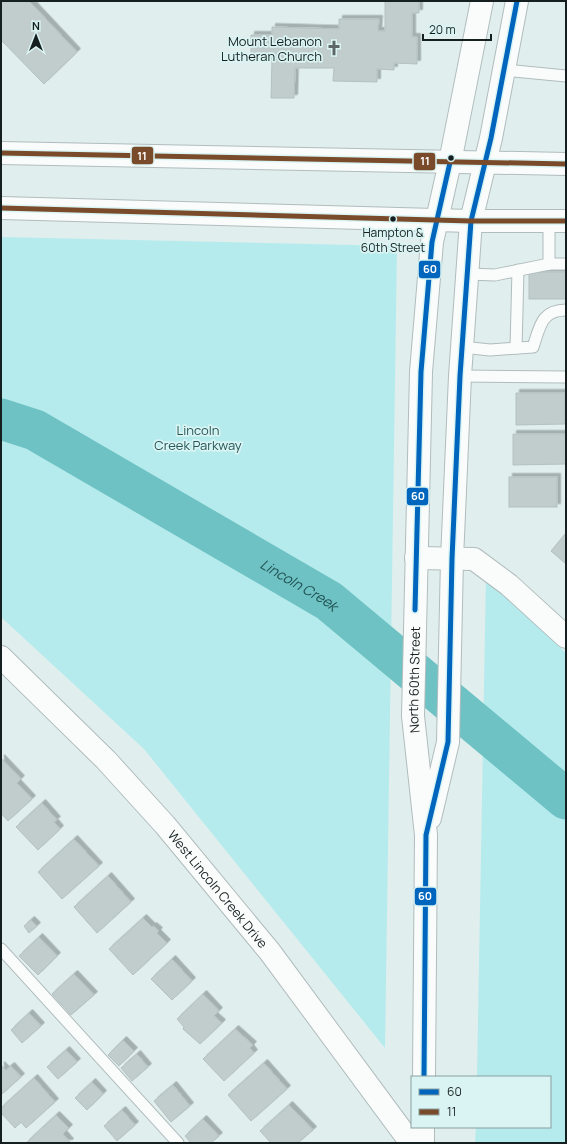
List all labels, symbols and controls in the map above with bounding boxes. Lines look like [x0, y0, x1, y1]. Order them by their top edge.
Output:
north arrow [16, 16, 56, 56]
scale bar [423, 16, 491, 42]
text: N [32, 18, 40, 33]
text: 20 m [429, 21, 456, 38]
place label: Mount Lebanon Lutheran Church [221, 32, 322, 65]
church icon: Mount Lebanon Lutheran Church [325, 39, 343, 57]
line badge: 11 [131, 146, 154, 165]
text: 11 [137, 148, 147, 163]
line badge: 11 [413, 152, 436, 171]
text: 11 [420, 153, 430, 168]
unlabelled marker [446, 153, 456, 163]
marker: Hampton & 60th Street [388, 214, 398, 224]
place label: Hampton & 60th Street [361, 224, 425, 256]
line badge: 60 [418, 260, 441, 279]
text: 60 [423, 261, 437, 276]
park label: Lincoln Creek Parkway [154, 421, 242, 454]
line badge: 60 [406, 487, 429, 506]
text: 60 [411, 488, 425, 503]
water label: Lincoln Creek [257, 554, 344, 616]
street label: North 60th Street [404, 626, 424, 734]
street label: West Lincoln Creek Drive [164, 826, 272, 952]
line badge: 60 [414, 887, 437, 906]
text: 60 [418, 888, 432, 903]
legend [411, 1076, 551, 1128]
text: 60 [447, 1083, 462, 1100]
text: 11 [447, 1103, 456, 1120]

